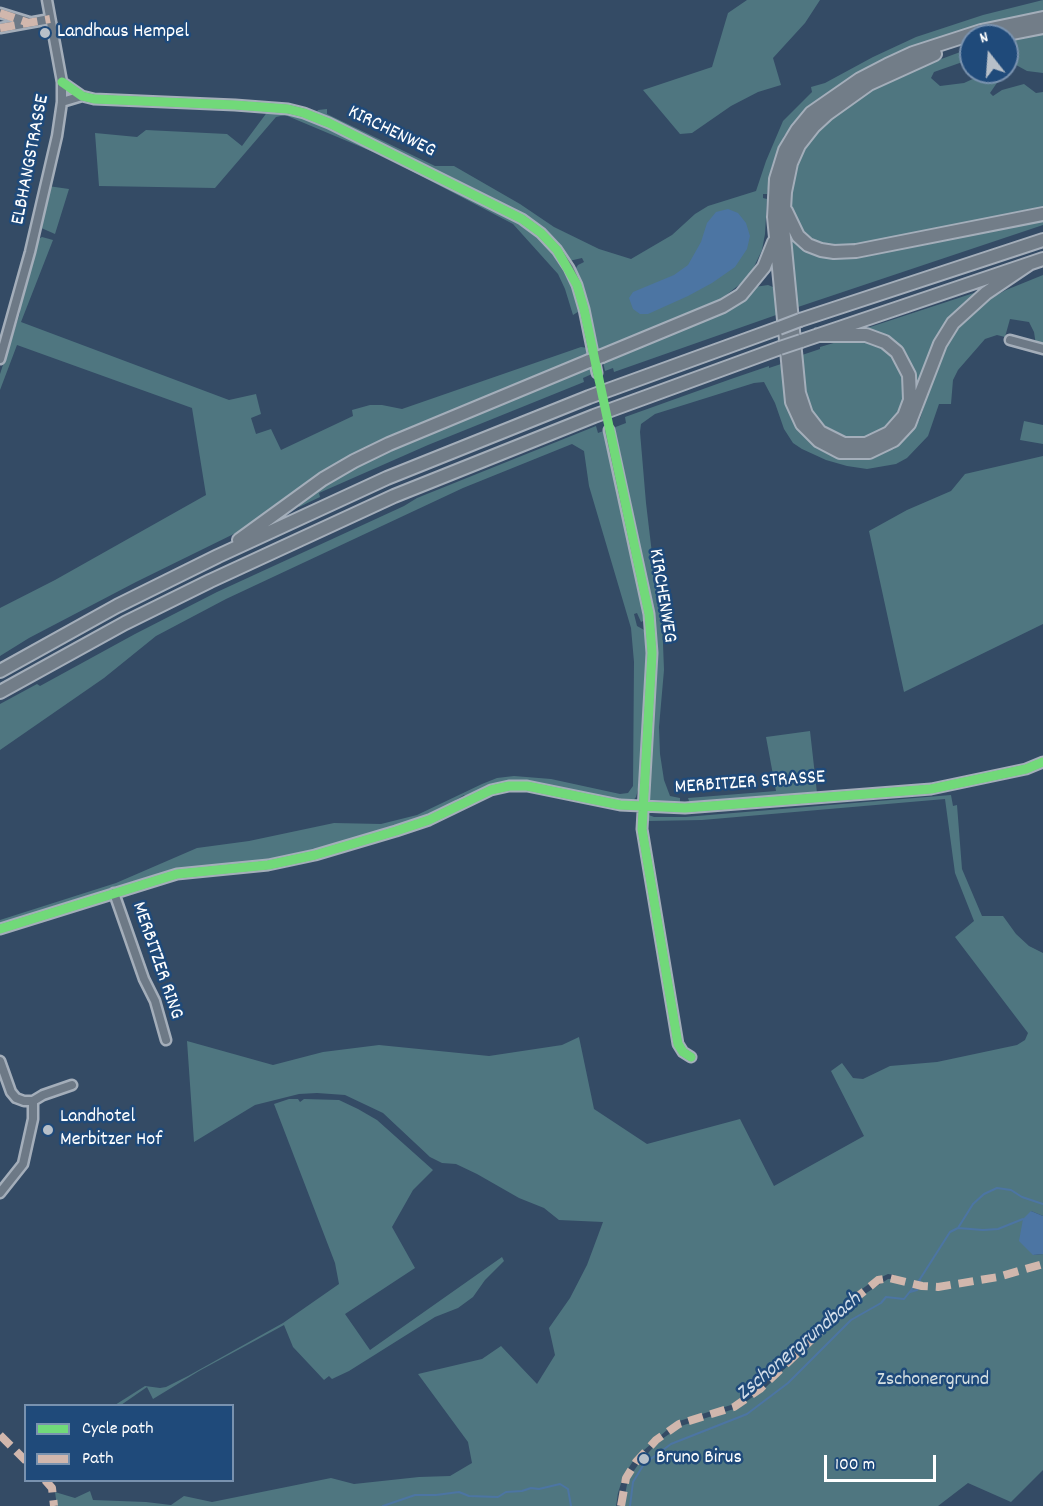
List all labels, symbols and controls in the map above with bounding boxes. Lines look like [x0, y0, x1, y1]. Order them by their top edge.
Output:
place label: Landhaus Hempel [57, 21, 189, 45]
north arrow [959, 24, 1019, 84]
marker: Landhaus Hempel [38, 26, 52, 40]
text: N [977, 26, 991, 50]
street label: ELBHANGSTRASSE [8, 93, 56, 227]
street label: KIRCHENWEG [343, 101, 439, 165]
street label: KIRCHENWEG [642, 547, 680, 645]
street label: MERBITZER STRASSE [674, 767, 826, 801]
street label: MERBITZER RING [125, 899, 187, 1023]
place label: Landhotel Merbitzer Hof [60, 1106, 162, 1153]
marker: Landhotel Merbitzer Hof [41, 1123, 55, 1137]
water label: Zschonergrundbach [733, 1289, 867, 1407]
park label: Zschonergrund [877, 1369, 989, 1393]
legend [24, 1404, 234, 1482]
text: Cycle path [82, 1417, 153, 1442]
scale bar [827, 1443, 940, 1481]
text: Path [82, 1447, 114, 1472]
place label: Bruno Birus [656, 1447, 742, 1471]
marker: Bruno Birus [637, 1452, 651, 1466]
text: 100 m [835, 1453, 875, 1478]

